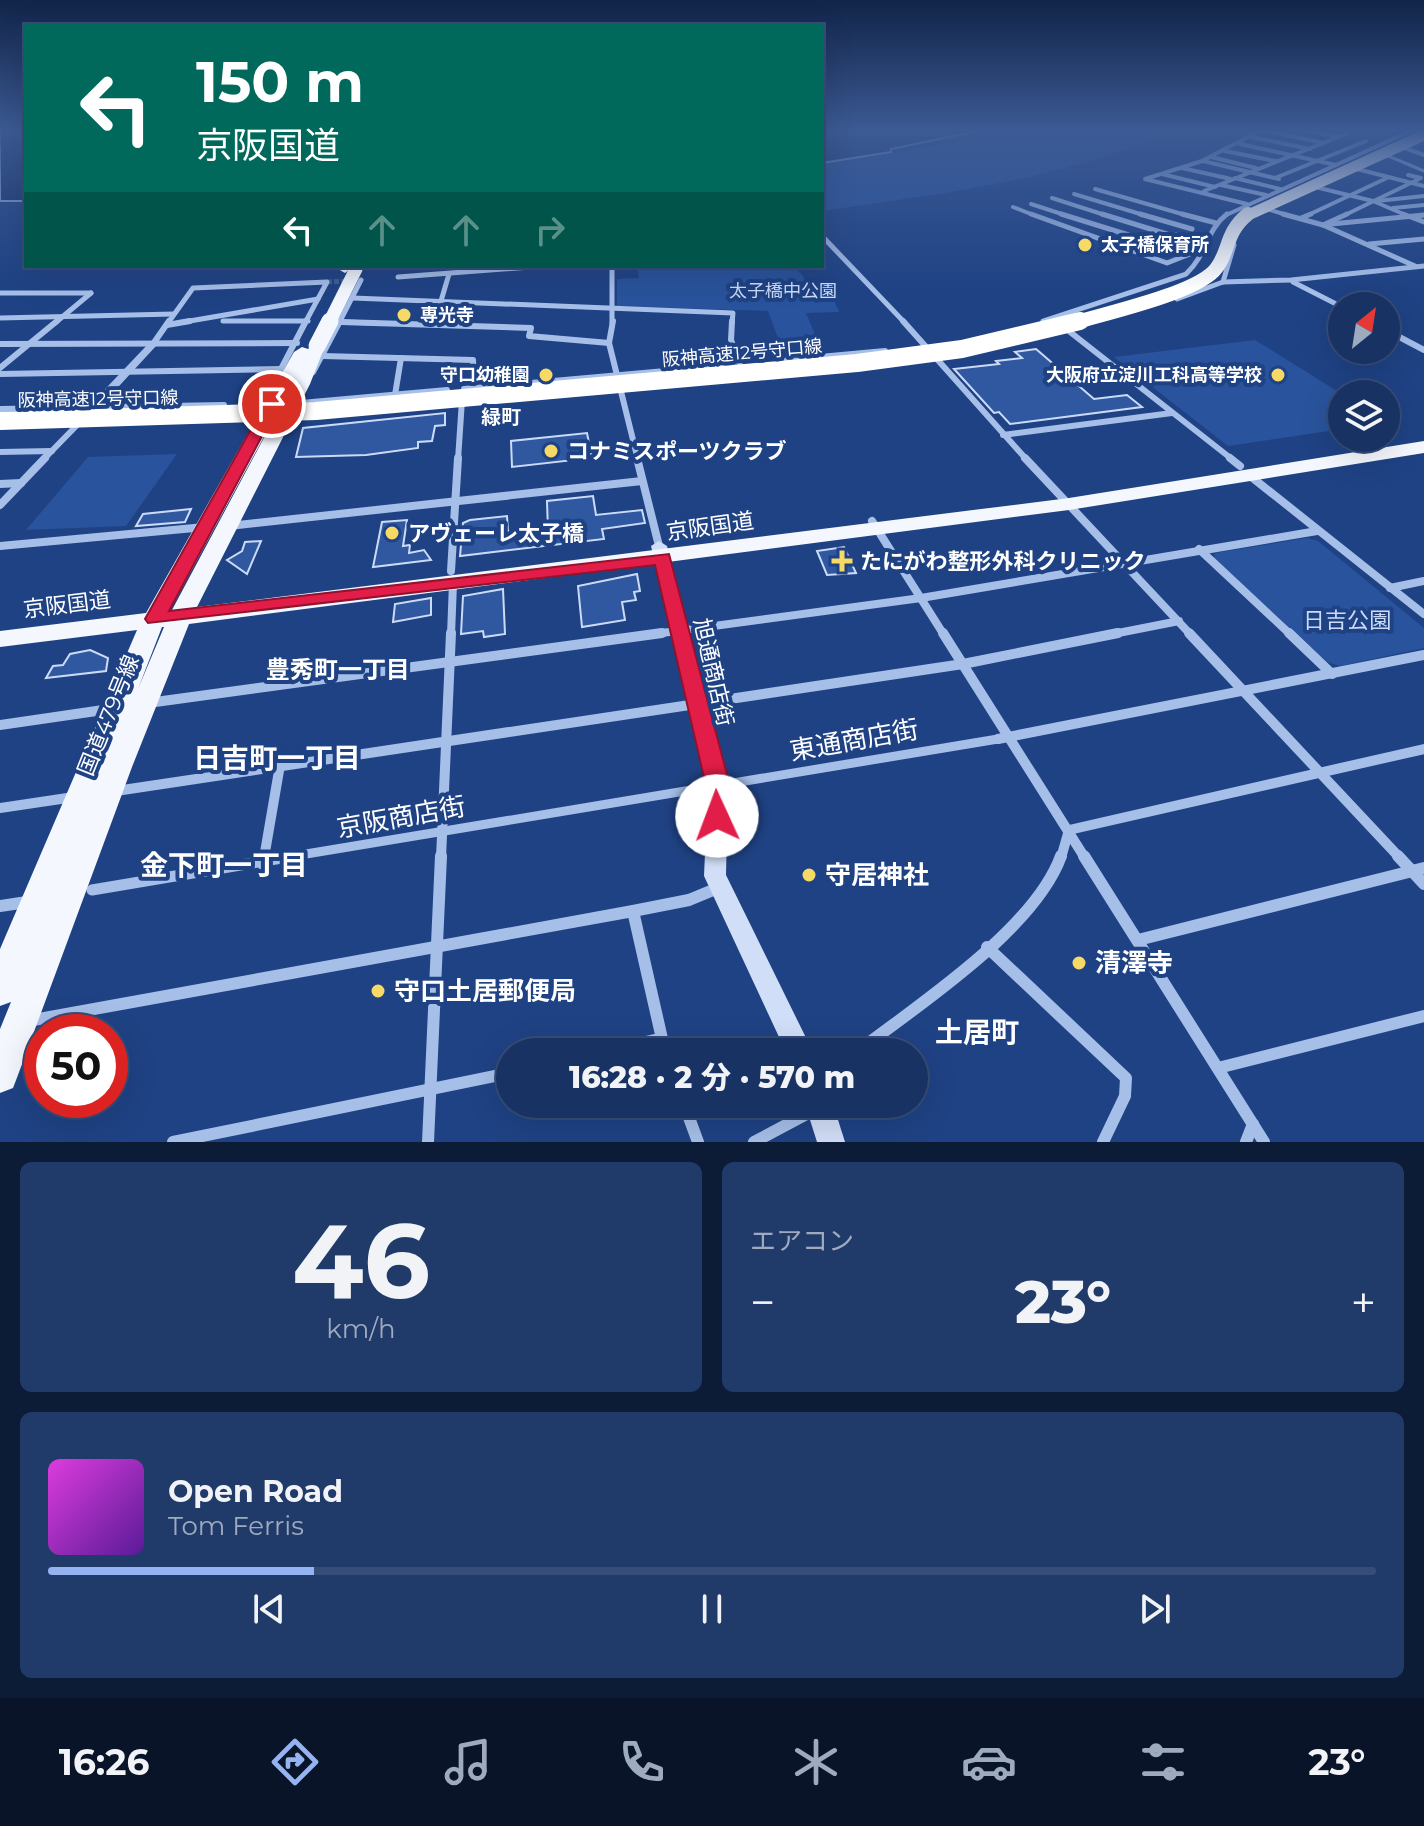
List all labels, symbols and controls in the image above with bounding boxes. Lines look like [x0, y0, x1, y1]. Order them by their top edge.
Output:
text: 150 m [196, 48, 364, 116]
icon: left [64, 56, 168, 160]
text: 京阪国道 [196, 123, 340, 167]
icon: left [276, 208, 320, 252]
icon: ahead [360, 208, 404, 252]
icon: ahead [444, 208, 488, 252]
icon: right [528, 208, 572, 252]
place label: 太子橋保育所 [1101, 234, 1209, 256]
marker: 太子橋保育所 [1076, 236, 1094, 254]
park label: 太子橋中公園 [729, 280, 837, 302]
north arrow [1328, 292, 1400, 364]
map controls [1328, 292, 1400, 452]
place label: 専光寺 [420, 304, 474, 326]
marker: 専光寺 [395, 306, 413, 324]
street label: 阪神高速12号守口線 [661, 335, 823, 371]
place label: 守口幼稚園 [440, 364, 530, 386]
place label: 大阪府立淀川工科高等学校 [1046, 364, 1262, 386]
marker: 守口幼稚園 [537, 366, 555, 384]
marker: 大阪府立淀川工科高等学校 [1269, 366, 1287, 384]
pin [238, 370, 306, 438]
button: layers [1328, 380, 1400, 452]
icon: arrive [250, 382, 294, 426]
street label: 阪神高速12号守口線 [17, 387, 179, 411]
district label: 緑町 [481, 405, 521, 429]
place label: コナミスポーツクラブ [567, 438, 787, 465]
marker: コナミスポーツクラブ [542, 442, 560, 460]
street label: 京阪国道 [665, 507, 756, 546]
place label: アヴェーレ太子橋 [408, 520, 584, 547]
marker: アヴェーレ太子橋 [383, 524, 401, 542]
place label: たにがわ整形外科クリニック [860, 548, 1146, 575]
marker: たにがわ整形外科クリニック [831, 550, 853, 572]
street label: 京阪国道 [22, 586, 112, 623]
park label: 日吉公園 [1303, 607, 1391, 634]
street label: 旭通商店街 [688, 615, 739, 729]
street label: 国道479号線 [72, 651, 145, 779]
district label: 豊秀町一丁目 [266, 655, 410, 684]
street label: 東通商店街 [787, 713, 921, 767]
district label: 日吉町一丁目 [193, 741, 361, 775]
position arrow [675, 774, 759, 858]
street label: 京阪商店街 [334, 790, 468, 844]
district label: 金下町一丁目 [140, 848, 308, 882]
place label: 守居神社 [825, 859, 929, 891]
marker: 守居神社 [800, 866, 818, 884]
place label: 清澤寺 [1095, 947, 1173, 979]
marker: 清澤寺 [1070, 954, 1088, 972]
place label: 守口土居郵便局 [394, 975, 576, 1007]
marker: 守口土居郵便局 [369, 982, 387, 1000]
speed limit sign: 50 [24, 1014, 128, 1118]
district label: 土居町 [935, 1015, 1019, 1049]
text: 16:28 · 2 分 · 570 m [569, 1059, 855, 1096]
text: 46 [292, 1197, 430, 1324]
text: エアコン [750, 1225, 854, 1257]
text: 23° [1015, 1265, 1111, 1338]
text: − [750, 1275, 775, 1329]
text: + [1351, 1275, 1376, 1329]
text: km/h [326, 1313, 396, 1345]
text: Open Road [168, 1473, 343, 1510]
text: Tom Ferris [168, 1510, 304, 1542]
icon: previous [247, 1587, 291, 1631]
icon: pause [690, 1587, 734, 1631]
icon: next [1133, 1587, 1177, 1631]
icon: directions [267, 1734, 323, 1790]
icon: music [440, 1734, 496, 1790]
icon: phone [614, 1734, 670, 1790]
icon: climate [788, 1734, 844, 1790]
icon: car [961, 1734, 1017, 1790]
icon: filters [1135, 1734, 1191, 1790]
text: 16:26 [59, 1740, 149, 1784]
text: 23° [1308, 1740, 1365, 1784]

